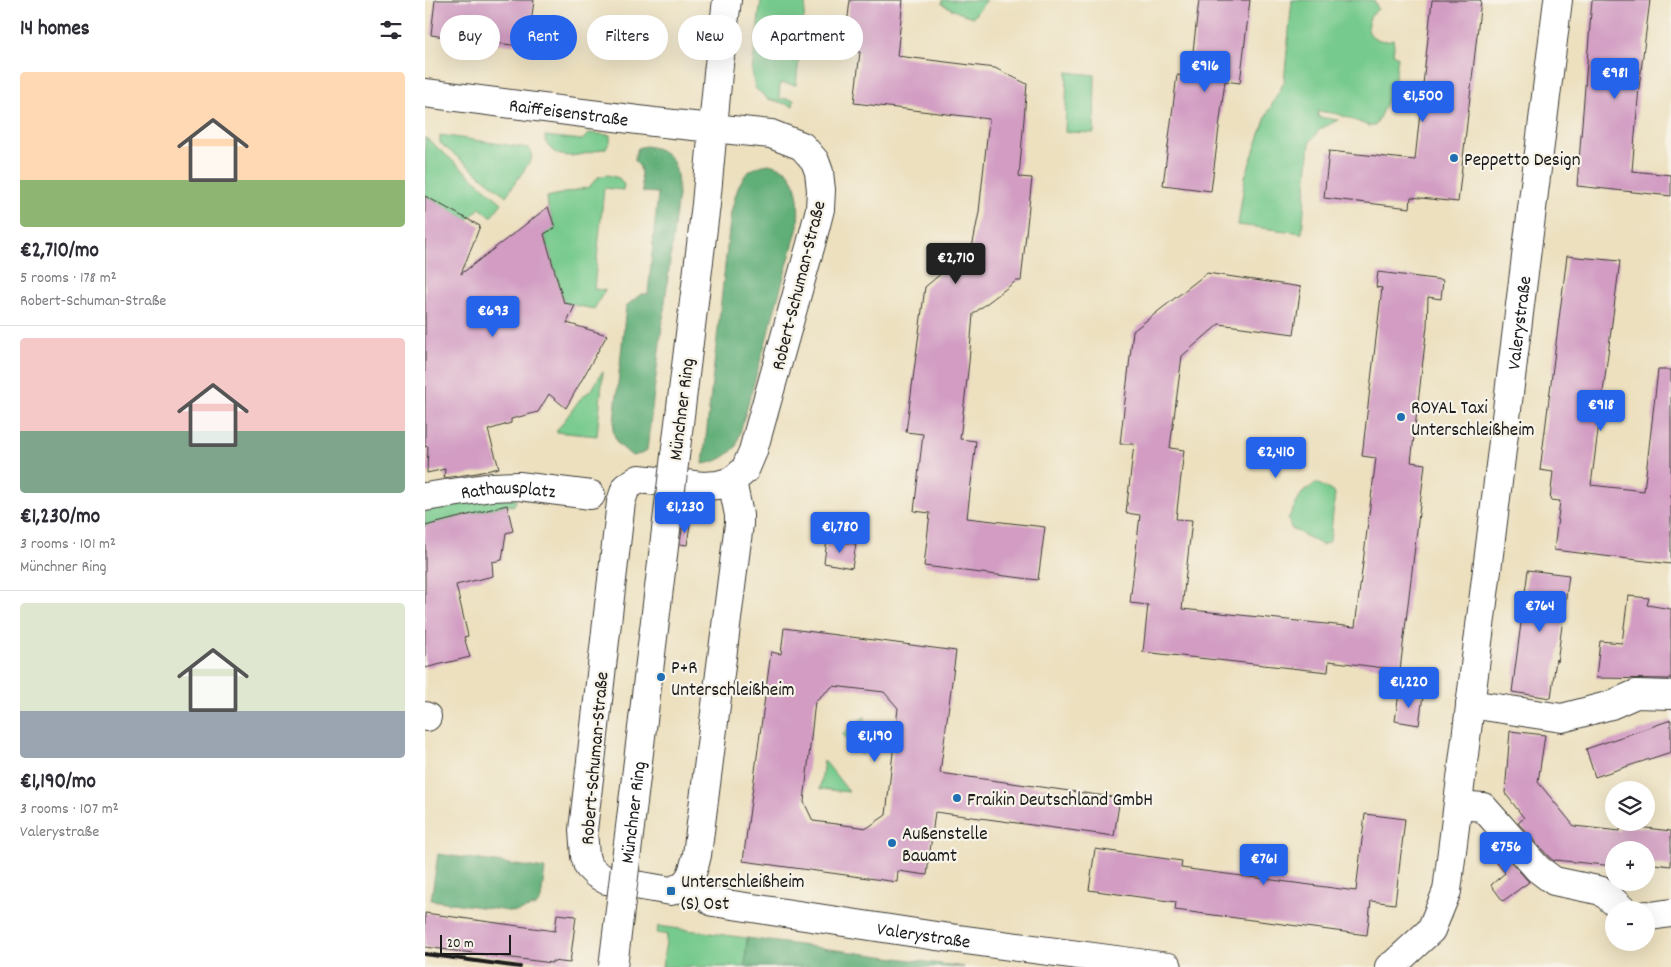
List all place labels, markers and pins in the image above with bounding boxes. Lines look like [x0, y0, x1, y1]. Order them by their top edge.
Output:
pin: €916 [1175, 51, 1235, 93]
pin: €981 [1585, 58, 1645, 100]
pin: €1,500 [1382, 80, 1464, 123]
place label: Peppetto Design [1464, 148, 1580, 175]
marker: Peppetto Design [1448, 152, 1460, 164]
pin: €2,710 [915, 242, 997, 285]
pin: €693 [463, 296, 523, 338]
pin: €918 [1571, 390, 1631, 432]
place label: ROYAL Taxi Unterschleißheim [1411, 396, 1535, 445]
marker: ROYAL Taxi Unterschleißheim [1395, 411, 1407, 423]
pin: €2,410 [1235, 436, 1317, 479]
pin: €1,230 [644, 492, 726, 534]
pin: €1,780 [799, 512, 881, 554]
pin: €764 [1510, 590, 1570, 633]
place label: P+R Unterschleißheim [671, 656, 795, 705]
pin: €1,220 [1368, 666, 1450, 709]
marker: P+R Unterschleißheim [655, 671, 667, 683]
pin: €1,190 [834, 720, 916, 763]
place label: Fraikin Deutschland GmbH [967, 788, 1153, 815]
marker: Fraikin Deutschland GmbH [951, 792, 963, 804]
place label: Außenstelle Bauamt [902, 822, 988, 871]
pin: €756 [1476, 832, 1536, 874]
marker: Außenstelle Bauamt [886, 837, 898, 849]
pin: €761 [1234, 844, 1294, 886]
place label: Unterschleißheim (S) Ost [681, 870, 805, 919]
marker: Unterschleißheim (S) Ost [665, 885, 677, 897]

